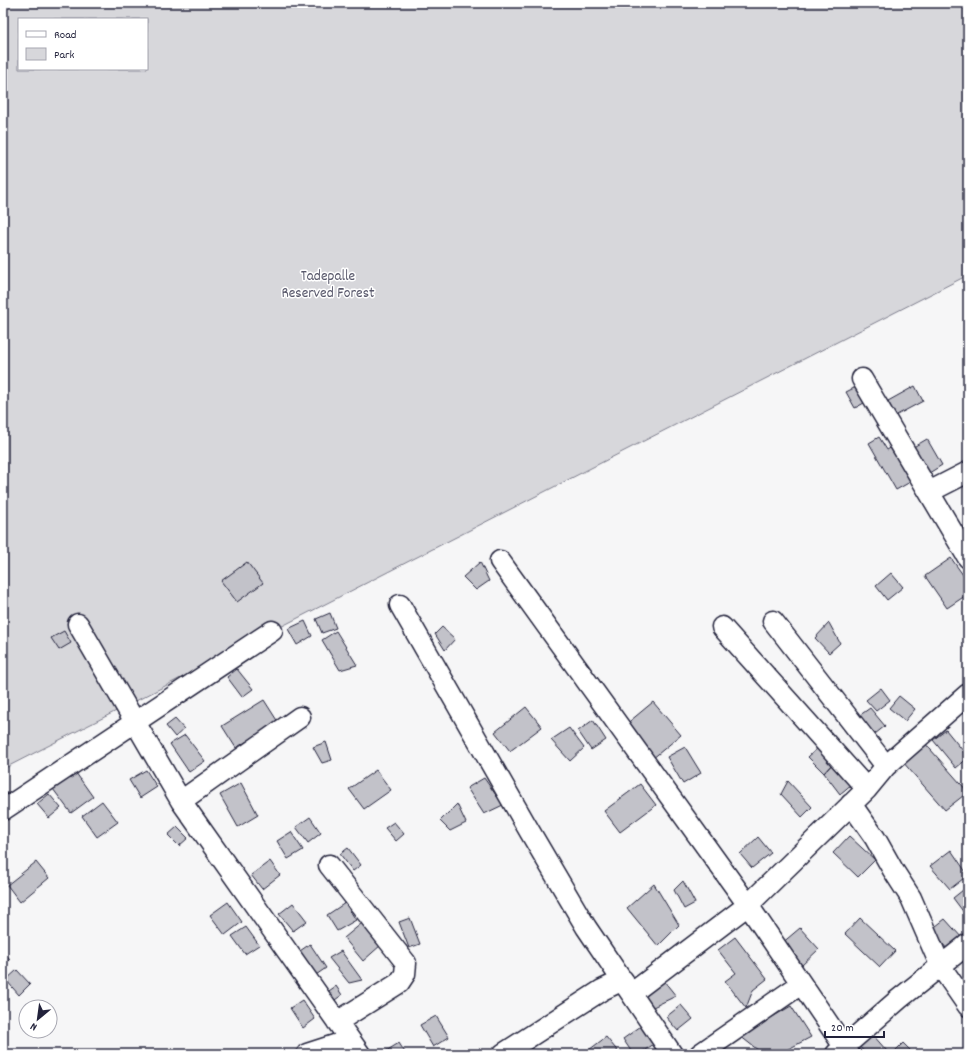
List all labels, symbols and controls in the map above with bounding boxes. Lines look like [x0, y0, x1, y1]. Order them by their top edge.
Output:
legend [18, 18, 148, 70]
text: Road [54, 27, 76, 44]
text: Park [54, 47, 75, 64]
park label: Tadepalle Reserved Forest [281, 266, 375, 305]
north arrow [18, 999, 58, 1039]
scale bar [825, 1013, 884, 1039]
text: N [27, 1017, 40, 1034]
text: 20 m [831, 1020, 854, 1037]

